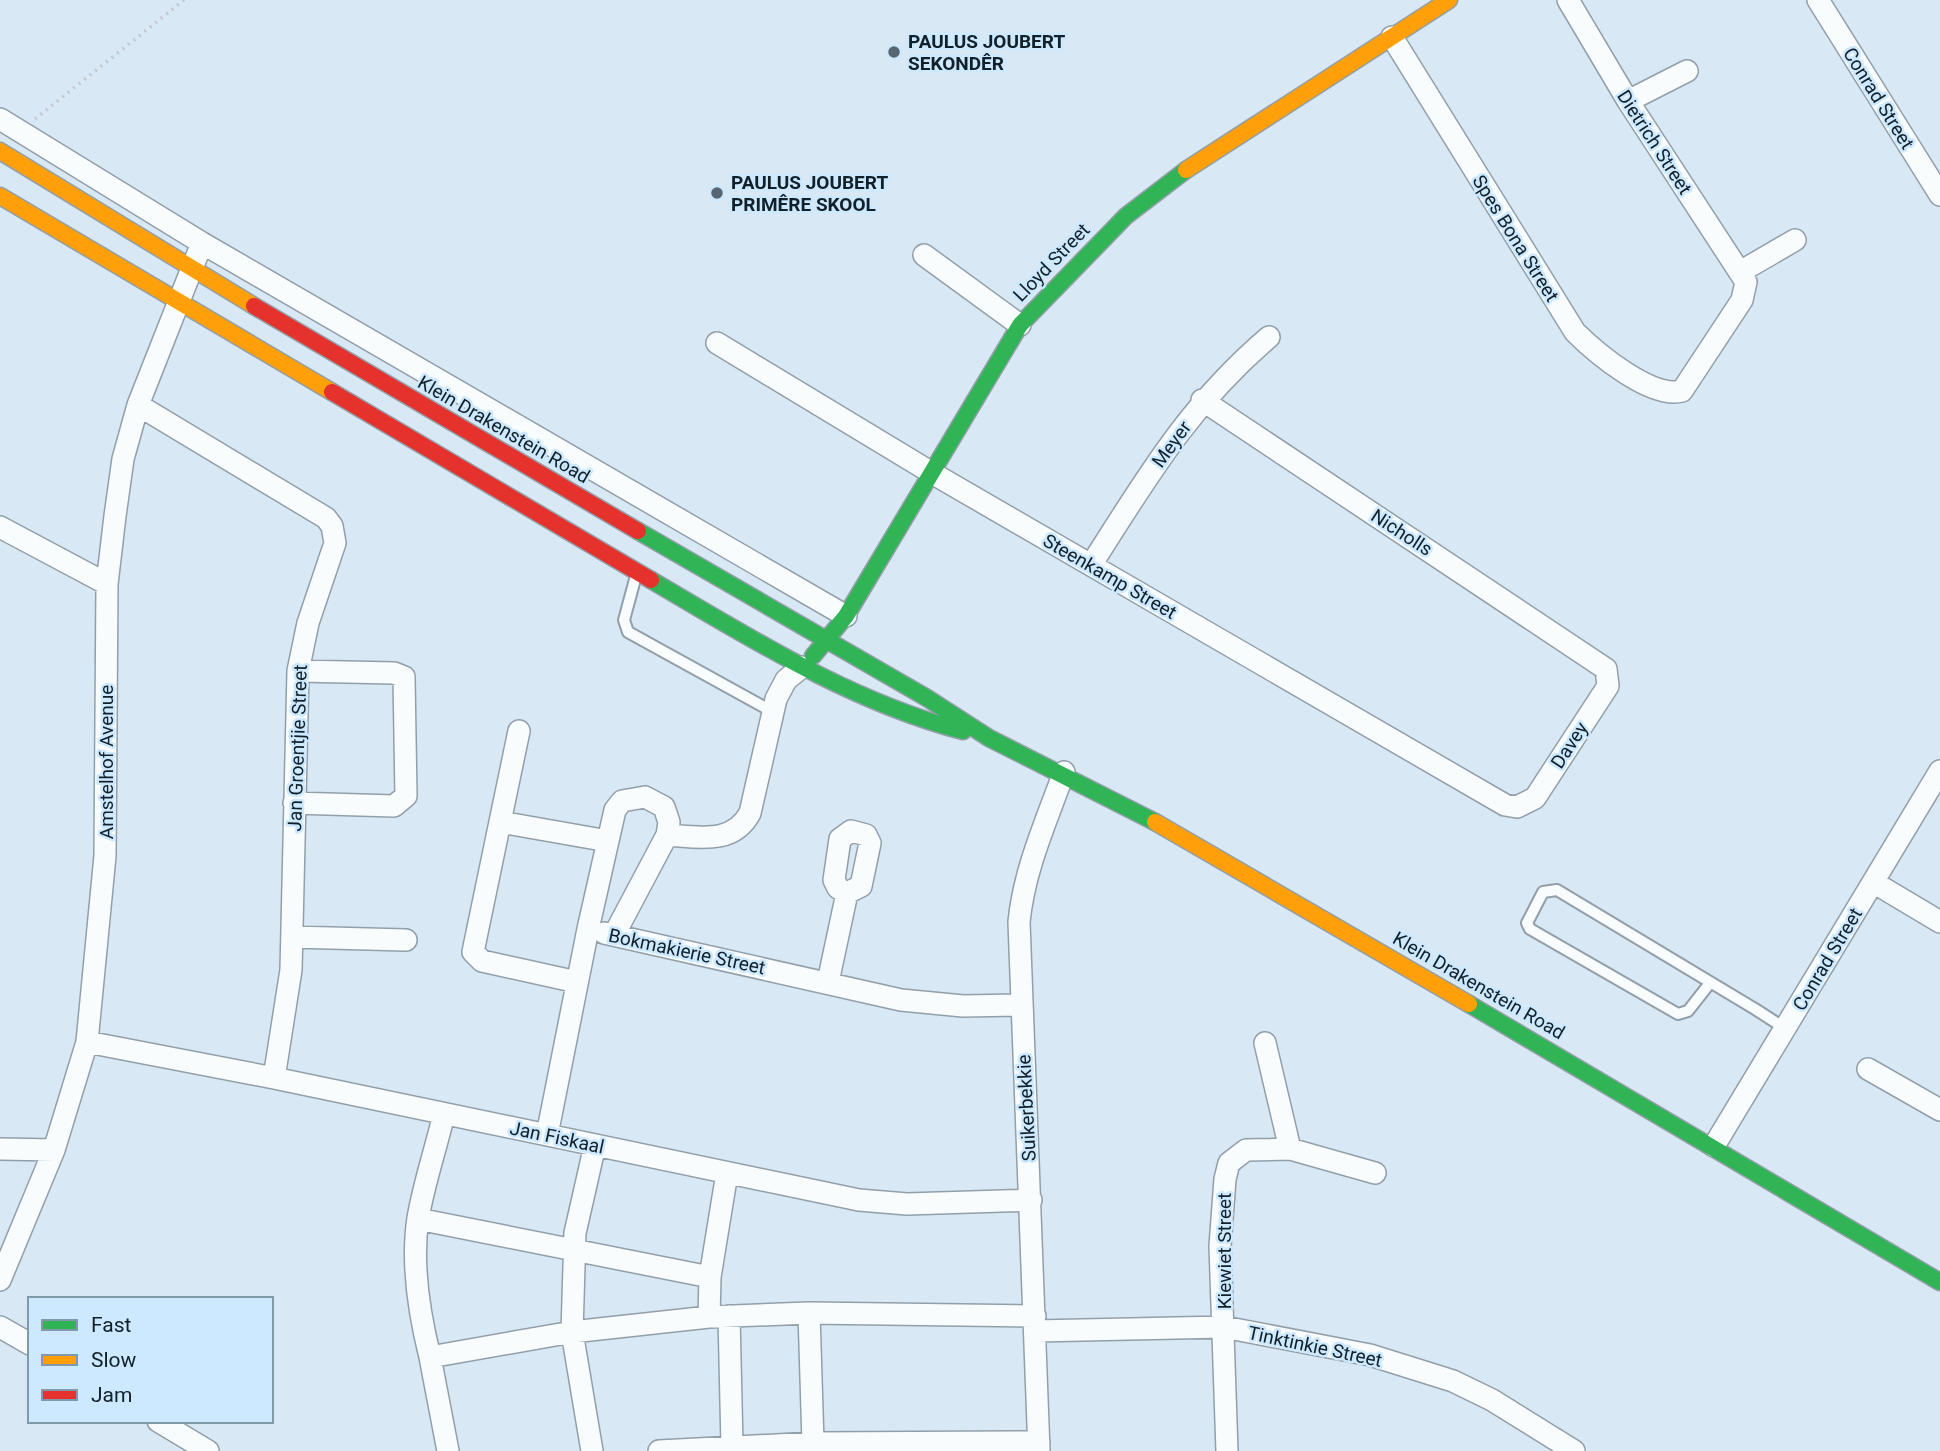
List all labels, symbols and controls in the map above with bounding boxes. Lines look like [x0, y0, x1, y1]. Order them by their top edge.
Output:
place label: PAULUS JOUBERT SEKONDÊR [908, 30, 1065, 75]
street label: Conrad Street [1838, 43, 1919, 153]
marker: PAULUS JOUBERT SEKONDÊR [886, 44, 902, 60]
street label: Dietrich Street [1612, 86, 1697, 199]
place label: PAULUS JOUBERT PRIMÊRE SKOOL [731, 171, 888, 216]
street label: Spes Bona Street [1467, 171, 1564, 306]
marker: PAULUS JOUBERT PRIMÊRE SKOOL [709, 185, 725, 201]
street label: Lloyd Street [1008, 218, 1094, 306]
street label: Klein Drakenstein Road [414, 371, 594, 488]
street label: Meyer [1147, 416, 1196, 472]
street label: Nicholls [1367, 504, 1437, 561]
street label: Steenkamp Street [1039, 529, 1181, 624]
street label: Jan Groentjie Street [283, 664, 312, 832]
street label: Amstelhof Avenue [95, 685, 118, 839]
street label: Davey [1546, 718, 1593, 773]
street label: Conrad Street [1788, 904, 1867, 1015]
street label: Bokmakierie Street [606, 924, 767, 979]
street label: Klein Drakenstein Road [1389, 927, 1569, 1044]
street label: Suikerbekkie [1012, 1054, 1041, 1162]
street label: Jan Fiskaal [508, 1116, 606, 1159]
street label: Kiewiet Street [1213, 1193, 1236, 1309]
legend [28, 1297, 273, 1423]
text: Fast [91, 1313, 132, 1337]
street label: Tinktinkie Street [1246, 1321, 1384, 1372]
text: Slow [91, 1348, 137, 1372]
text: Jam [91, 1383, 132, 1407]

